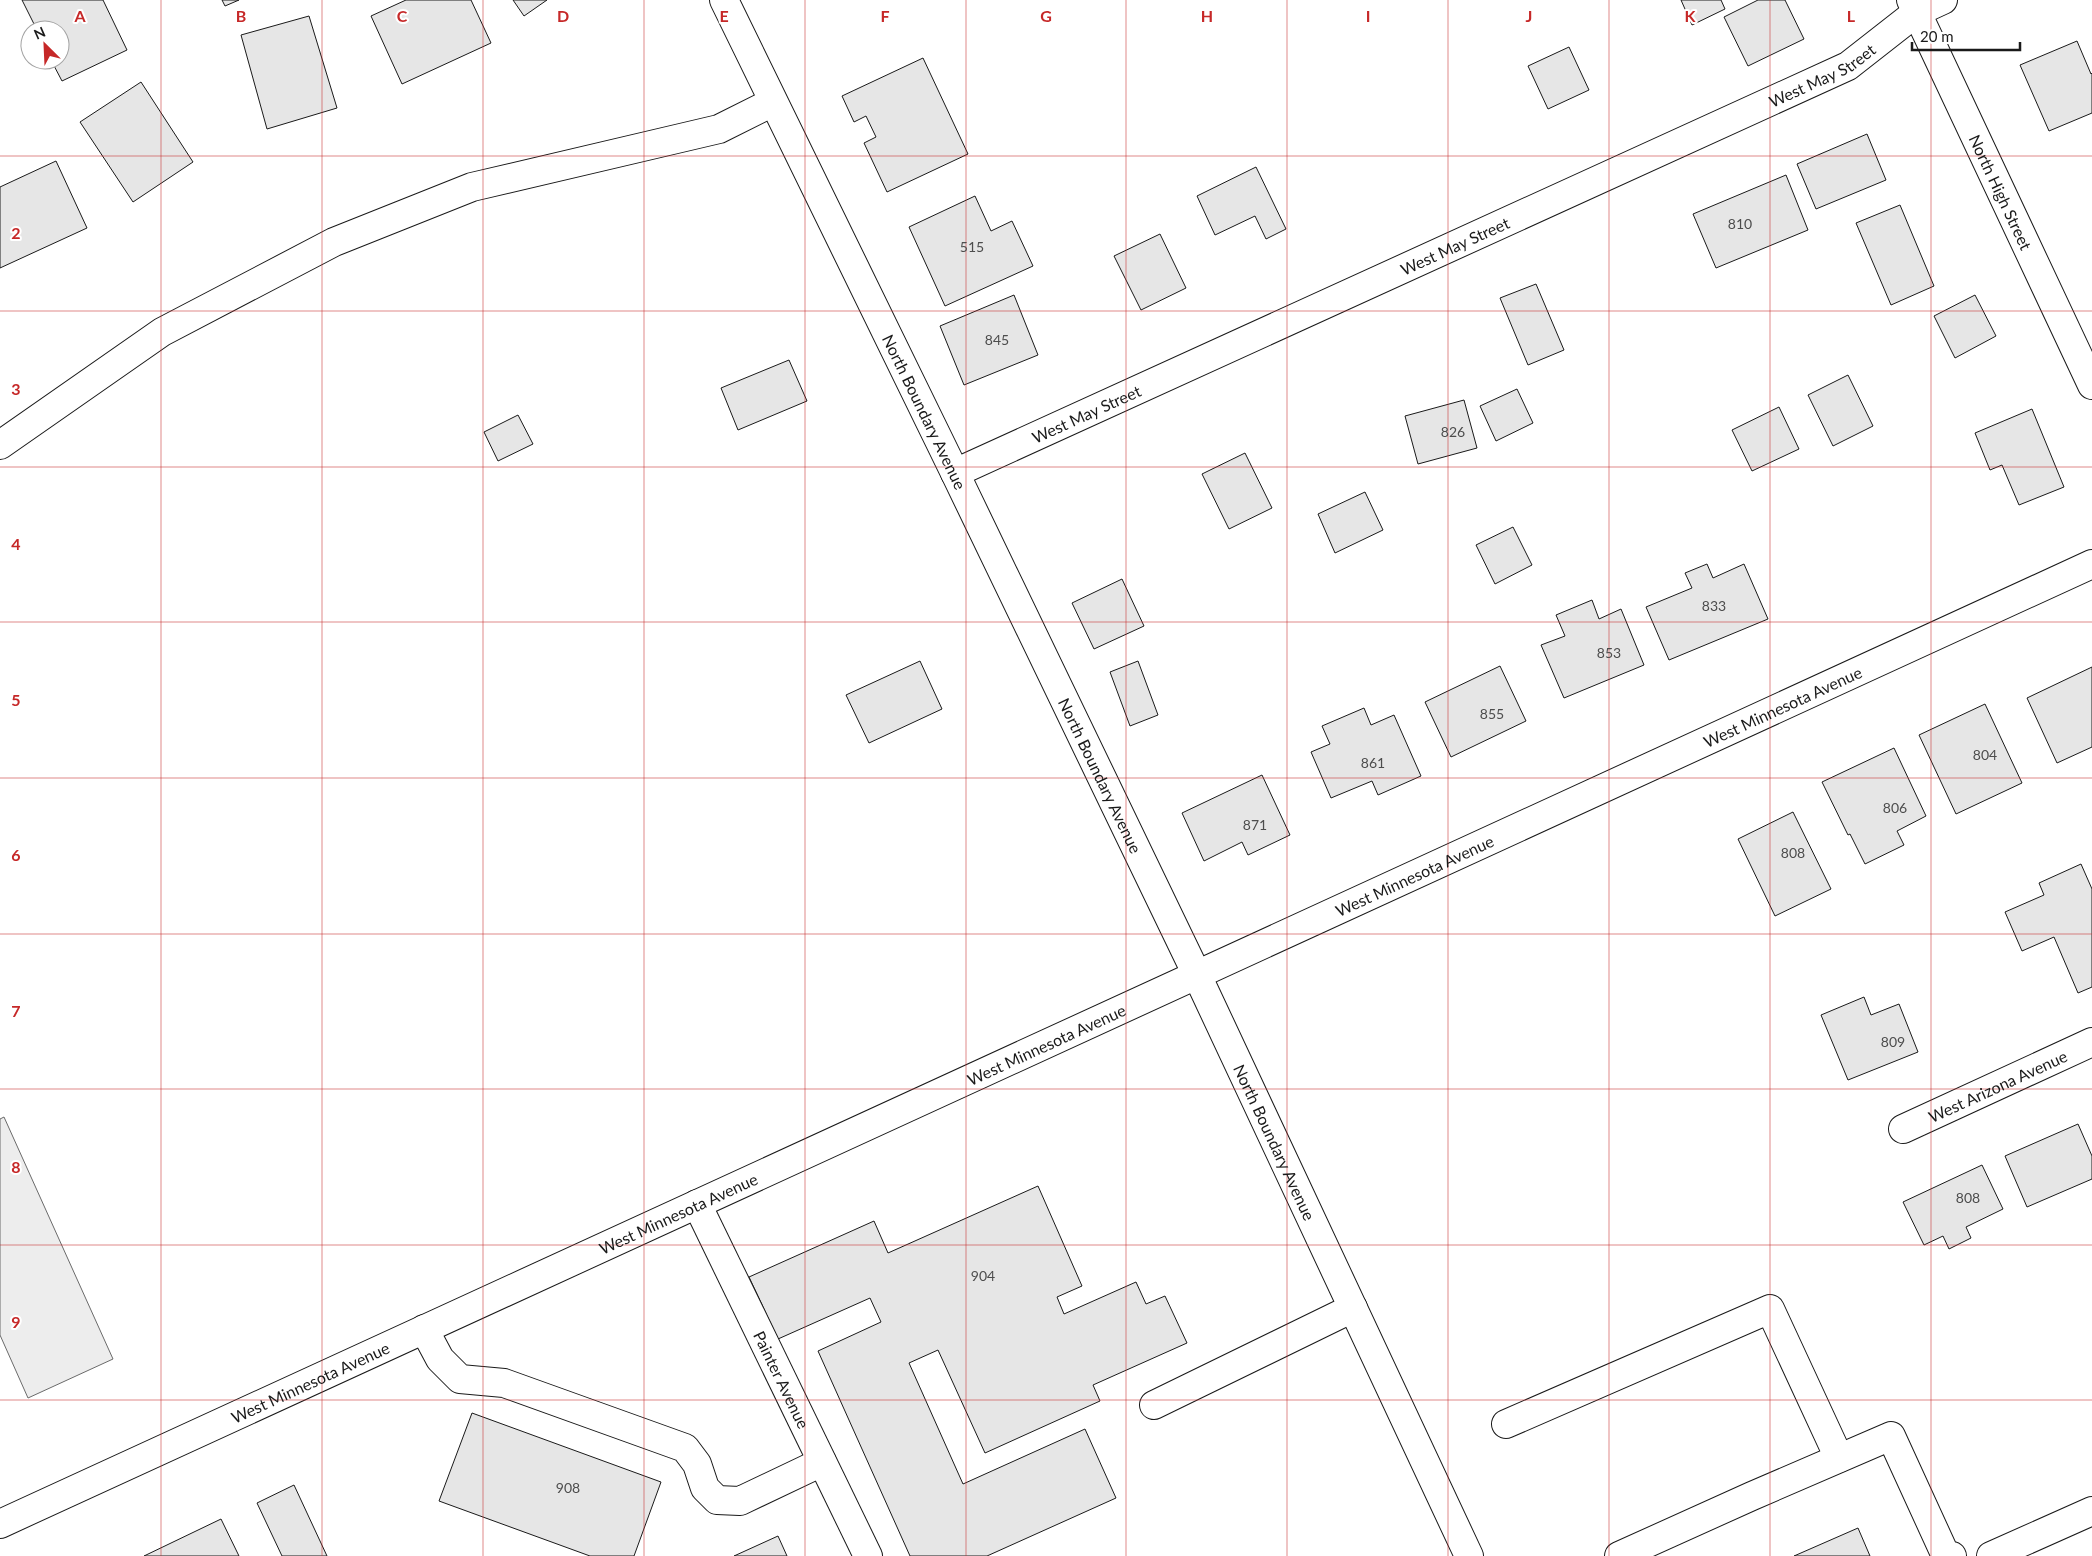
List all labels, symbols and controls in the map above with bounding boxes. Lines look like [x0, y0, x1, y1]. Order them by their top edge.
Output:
text: A [73, 6, 86, 25]
text: B [236, 6, 246, 25]
text: C [397, 6, 408, 25]
text: D [557, 6, 569, 25]
text: E [719, 6, 729, 25]
text: F [880, 6, 890, 25]
text: G [1040, 6, 1052, 25]
text: H [1201, 6, 1213, 25]
text: I [1366, 6, 1370, 25]
text: J [1526, 6, 1532, 25]
text: K [1685, 6, 1697, 25]
text: L [1847, 6, 1856, 25]
north arrow [20, 20, 70, 70]
scale bar [1912, 20, 2020, 52]
text: N [31, 23, 48, 43]
text: 20 m [1920, 27, 1954, 45]
street label: West May Street [1766, 39, 1879, 110]
street label: North High Street [1966, 131, 2037, 253]
street label: West May Street [1397, 212, 1512, 278]
house number: 810 [1728, 215, 1752, 232]
text: 2 [11, 223, 21, 242]
house number: 515 [960, 238, 984, 255]
street label: North Boundary Avenue [879, 331, 971, 492]
house number: 845 [985, 331, 1009, 348]
text: 3 [11, 379, 21, 398]
street label: West May Street [1029, 380, 1144, 446]
house number: 826 [1441, 423, 1465, 440]
text: 4 [11, 534, 21, 553]
house number: 833 [1702, 597, 1726, 614]
house number: 853 [1597, 644, 1621, 661]
street label: West Minnesota Avenue [1700, 662, 1864, 751]
text: 5 [11, 690, 21, 709]
street label: North Boundary Avenue [1055, 695, 1146, 856]
house number: 855 [1480, 705, 1504, 722]
house number: 804 [1973, 746, 1997, 763]
house number: 861 [1361, 754, 1385, 771]
house number: 806 [1883, 799, 1907, 816]
house number: 871 [1243, 816, 1267, 833]
street label: West Minnesota Avenue [1332, 831, 1496, 920]
house number: 808 [1781, 844, 1805, 861]
text: 6 [11, 845, 21, 864]
street label: West Minnesota Avenue [964, 999, 1128, 1088]
text: 7 [11, 1001, 21, 1020]
house number: 809 [1881, 1033, 1905, 1050]
street label: West Arizona Avenue [1925, 1045, 2070, 1126]
street label: North Boundary Avenue [1231, 1061, 1320, 1223]
text: 8 [11, 1157, 21, 1176]
street label: West Minnesota Avenue [596, 1168, 760, 1257]
house number: 808 [1956, 1189, 1980, 1206]
house number: 904 [971, 1267, 995, 1284]
text: 9 [11, 1312, 21, 1331]
street label: Painter Avenue [750, 1327, 814, 1431]
street label: West Minnesota Avenue [228, 1337, 392, 1426]
house number: 908 [556, 1479, 580, 1496]

